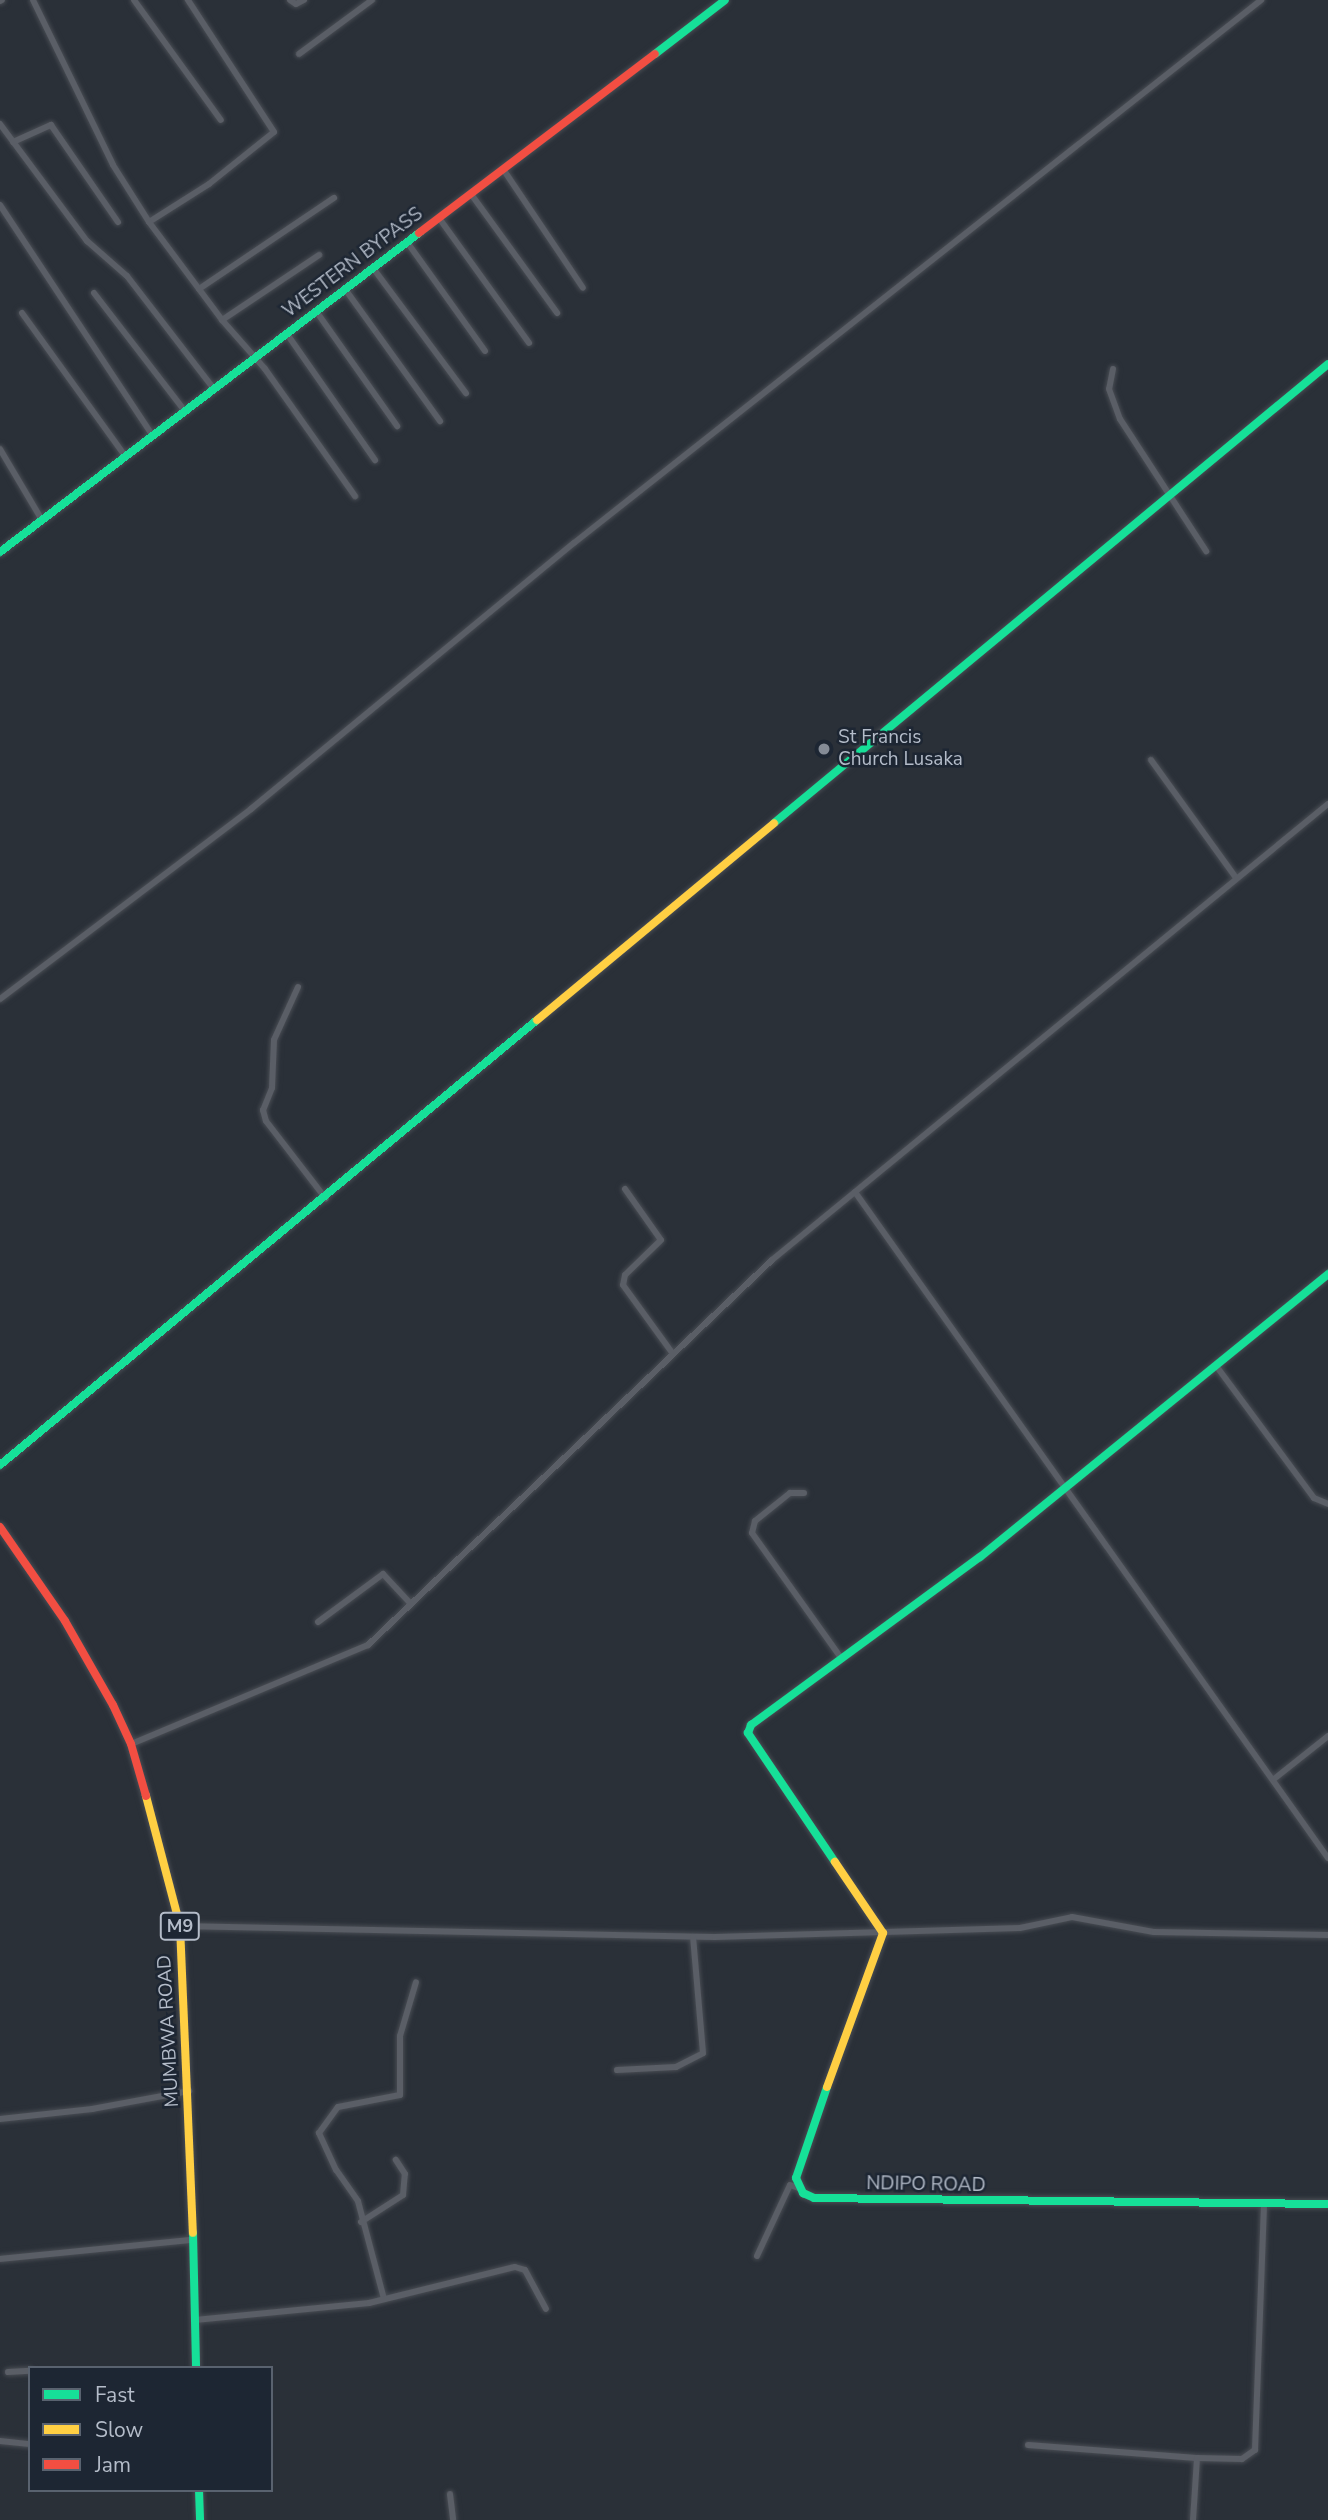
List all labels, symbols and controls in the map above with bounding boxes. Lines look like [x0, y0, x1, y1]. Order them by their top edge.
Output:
street label: WESTERN BYPASS [279, 203, 427, 323]
place label: St Francis Church Lusaka [838, 727, 963, 771]
marker: St Francis Church Lusaka [816, 741, 832, 757]
road number: M9 [159, 1912, 201, 1940]
street label: MUMBWA ROAD [154, 1954, 184, 2108]
street label: NDIPO ROAD [866, 2173, 986, 2197]
legend [28, 2366, 273, 2492]
text: Fast [95, 2381, 135, 2409]
text: Slow [95, 2416, 143, 2444]
text: Jam [95, 2451, 131, 2479]

